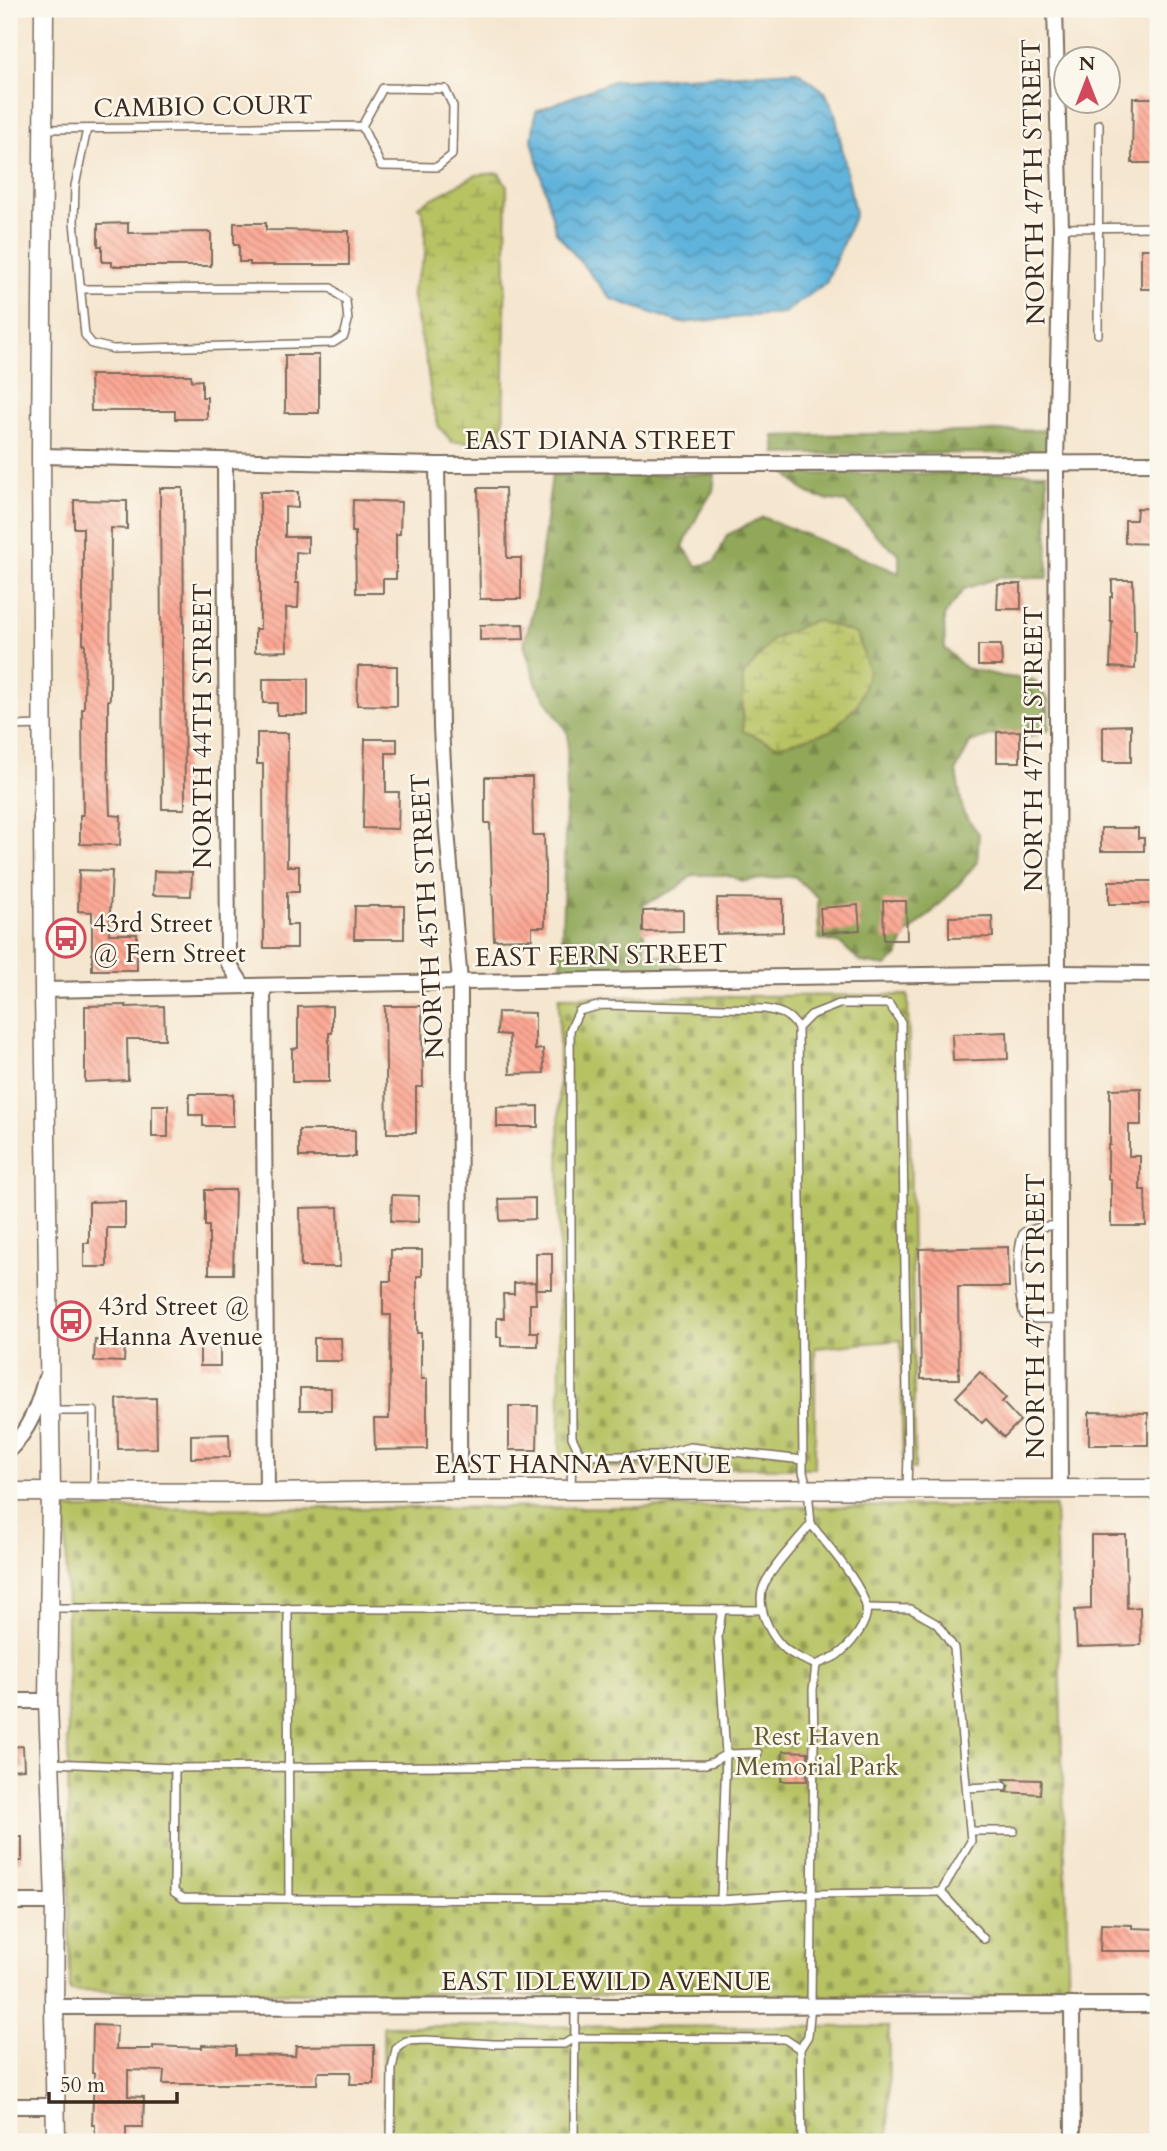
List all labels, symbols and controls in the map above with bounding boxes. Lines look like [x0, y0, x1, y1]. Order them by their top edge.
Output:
street label: NORTH 47TH STREET [1014, 39, 1053, 325]
north arrow [1052, 46, 1122, 116]
text: N [1079, 51, 1096, 77]
street label: CAMBIO COURT [93, 87, 313, 126]
street label: EAST DIANA STREET [464, 423, 736, 458]
street label: NORTH 44TH STREET [185, 583, 220, 869]
street label: NORTH 47TH STREET [1016, 606, 1051, 892]
street label: NORTH 45TH STREET [403, 772, 452, 1060]
place label: 43rd Street @ Fern Street [93, 906, 246, 971]
bus stop icon: 43rd Street @ Fern Street [45, 917, 87, 959]
street label: EAST FERN STREET [474, 936, 728, 975]
street label: NORTH 47TH STREET [1018, 1173, 1053, 1459]
place label: 43rd Street @ Hanna Avenue [98, 1289, 263, 1354]
bus stop icon: 43rd Street @ Hanna Avenue [50, 1300, 92, 1342]
street label: EAST HANNA AVENUE [435, 1447, 731, 1482]
park label: Rest Haven Memorial Park [735, 1719, 899, 1784]
street label: EAST IDLEWILD AVENUE [441, 1964, 771, 1999]
scale bar [49, 2060, 177, 2104]
text: 50 m [60, 2071, 105, 2100]

